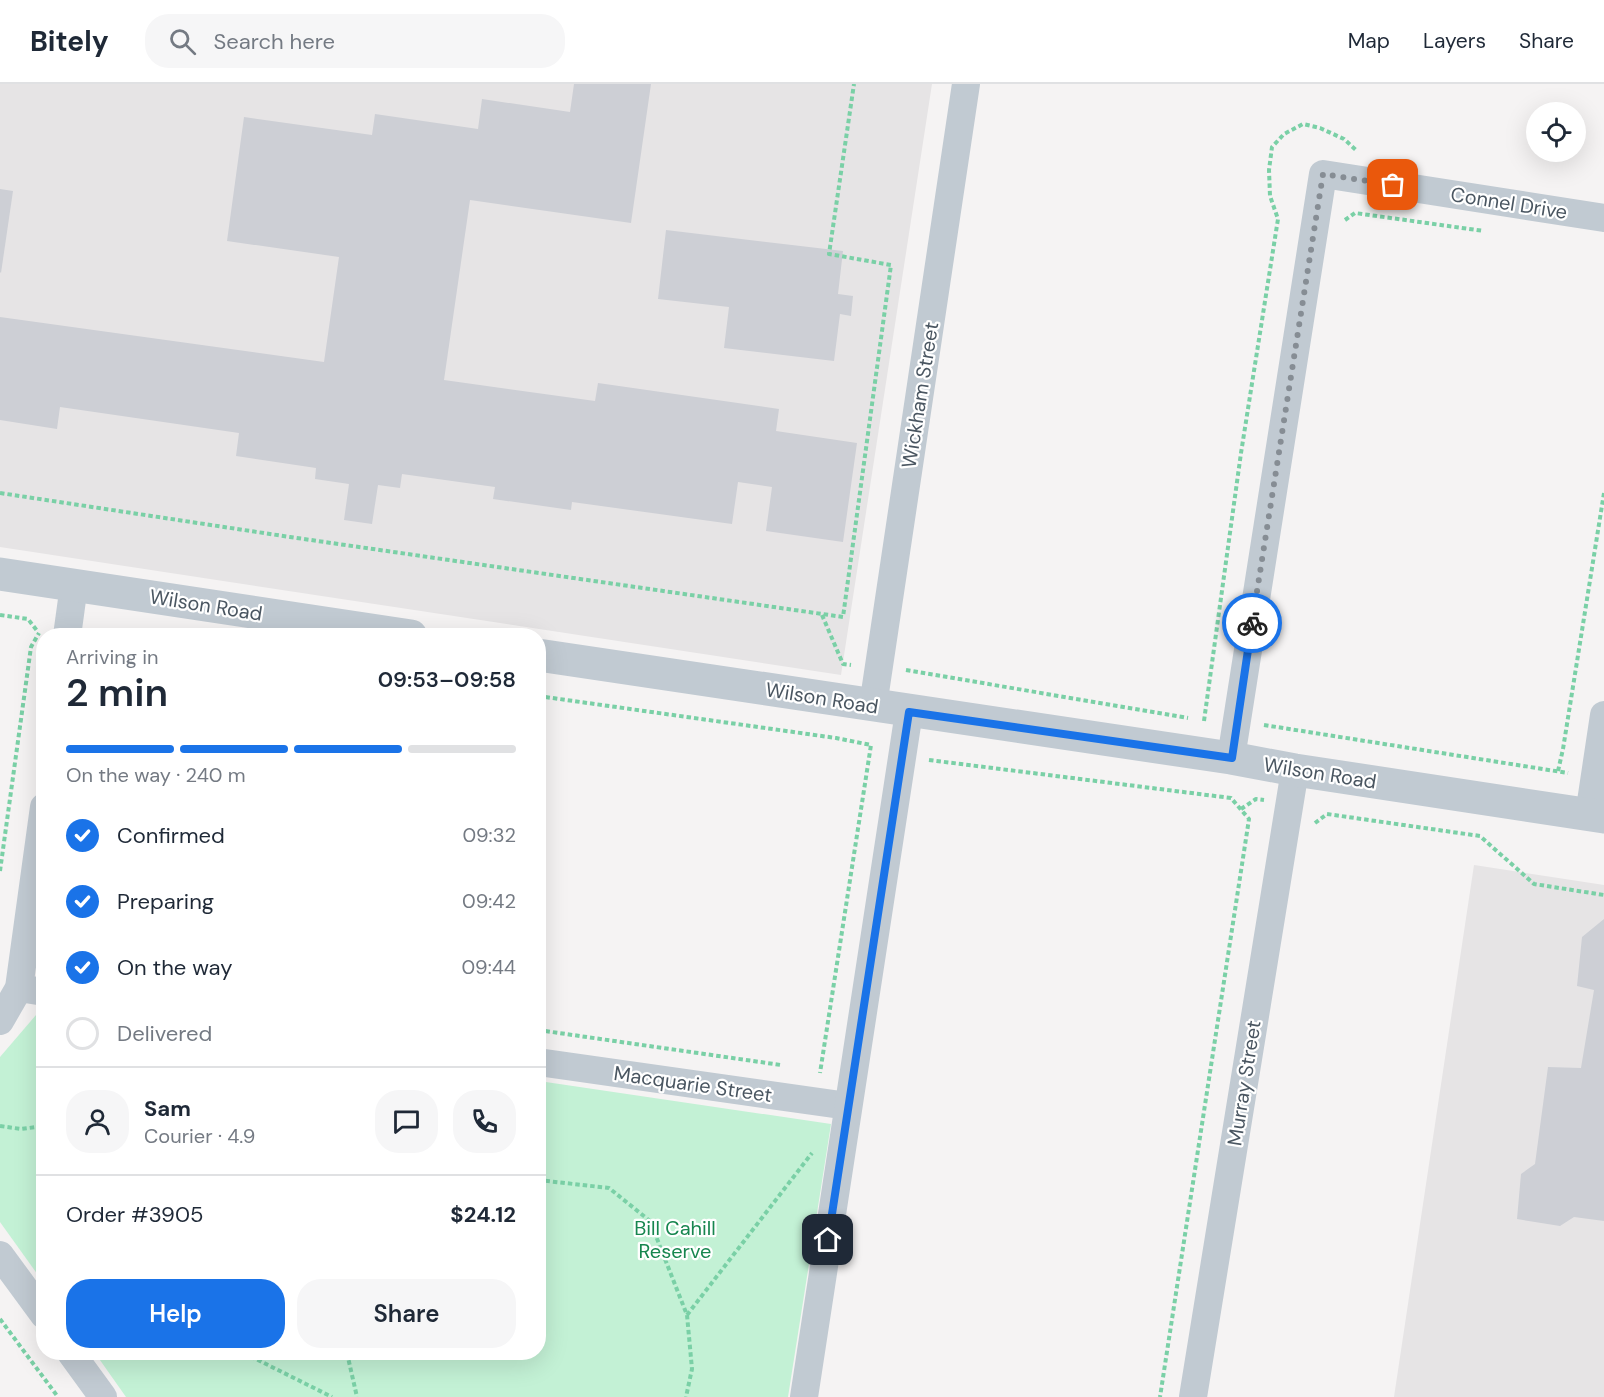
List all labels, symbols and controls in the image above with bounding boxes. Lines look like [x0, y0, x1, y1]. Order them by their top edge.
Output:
search box [145, 14, 565, 68]
text: Bitely [30, 23, 109, 60]
icon: search [166, 25, 199, 58]
text: Search here [214, 27, 335, 56]
text: Map [1348, 27, 1390, 55]
text: Layers [1423, 27, 1486, 55]
text: Share [1519, 27, 1574, 55]
map controls [1526, 102, 1586, 162]
button: locate [1526, 102, 1586, 162]
pin [1367, 159, 1418, 210]
icon: bag [1376, 168, 1409, 201]
street label: Connel Drive [1449, 181, 1569, 225]
street label: Wickham Street [896, 320, 944, 470]
street label: Wilson Road [148, 583, 264, 627]
courier [1222, 593, 1282, 653]
icon: bike [1236, 607, 1269, 640]
text: Arriving in [66, 644, 158, 670]
text: 09:53–09:58 [378, 665, 516, 694]
text: 2 min [66, 667, 168, 718]
street label: Wilson Road [764, 676, 880, 720]
street label: Wilson Road [1262, 751, 1378, 795]
text: On the way · 240 m [66, 762, 246, 788]
icon: check [66, 819, 99, 852]
text: Confirmed [117, 821, 225, 850]
text: 09:32 [462, 822, 516, 848]
icon: check [66, 885, 99, 918]
text: Preparing [117, 887, 214, 916]
text: 09:42 [462, 888, 516, 914]
icon: check [66, 951, 99, 984]
text: On the way [117, 953, 232, 982]
text: 09:44 [461, 954, 516, 980]
street label: Murray Street [1221, 1018, 1267, 1148]
text: Delivered [117, 1019, 212, 1048]
street label: Macquarie Street [612, 1060, 774, 1108]
button: person [66, 1090, 129, 1153]
button: chat [375, 1090, 438, 1153]
button: phone [453, 1090, 516, 1153]
text: Sam [144, 1094, 191, 1123]
text: Courier · 4.9 [144, 1123, 255, 1149]
text: Order #3905 [66, 1200, 203, 1229]
text: $24.12 [450, 1200, 516, 1229]
pin [802, 1214, 853, 1265]
park label: Bill Cahill Reserve [634, 1215, 716, 1264]
icon: home [811, 1223, 844, 1256]
button: Help [66, 1279, 285, 1348]
button: Share [297, 1279, 516, 1348]

